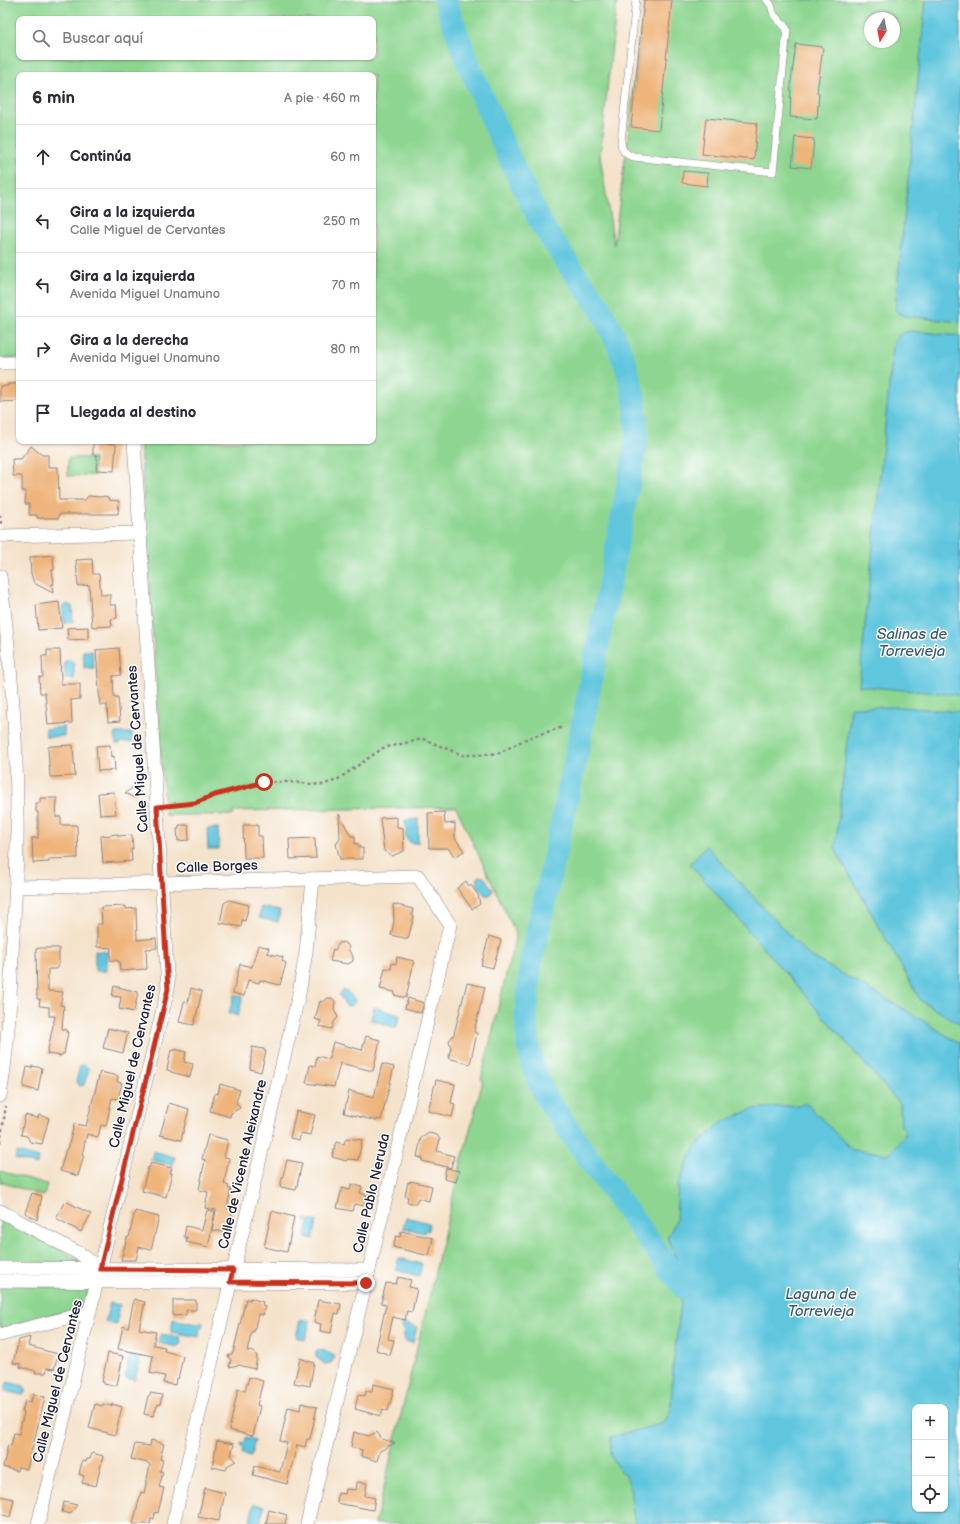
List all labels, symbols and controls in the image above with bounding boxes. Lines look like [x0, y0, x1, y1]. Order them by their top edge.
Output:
north arrow [864, 12, 900, 48]
search box [16, 16, 376, 60]
icon: search [30, 27, 52, 49]
text: Buscar aquí [62, 29, 143, 48]
text: 6 min [32, 88, 75, 108]
text: A pie · 460 m [284, 90, 360, 106]
icon: ahead [32, 146, 54, 168]
text: Continúa [70, 147, 131, 166]
text: 60 m [330, 149, 360, 165]
text: Gira a la izquierda [70, 203, 195, 222]
icon: left [32, 210, 54, 232]
text: 250 m [323, 213, 360, 229]
text: Calle Miguel de Cervantes [70, 222, 226, 238]
text: Gira a la izquierda [70, 267, 195, 286]
icon: left [32, 274, 54, 296]
text: 70 m [332, 277, 360, 293]
text: Avenida Miguel Unamuno [70, 286, 220, 302]
text: Gira a la derecha [70, 331, 189, 350]
icon: right [32, 338, 54, 360]
text: 80 m [331, 341, 360, 357]
text: Avenida Miguel Unamuno [70, 350, 220, 366]
icon: arrive [32, 402, 54, 424]
text: Llegada al destino [70, 403, 196, 422]
water label: Salinas de Torrevieja [877, 625, 948, 661]
street label: Calle Miguel de Cervantes [123, 665, 152, 833]
route start [255, 773, 273, 791]
street label: Calle Borges [176, 857, 258, 876]
street label: Calle Miguel de Cervantes [105, 983, 160, 1150]
street label: Calle de Vicente Aleixandre [215, 1078, 270, 1251]
street label: Calle Pablo Neruda [349, 1131, 394, 1255]
route end [357, 1274, 375, 1292]
water label: Laguna de Torrevieja [785, 1285, 857, 1321]
street label: Calle Miguel de Cervantes [29, 1298, 86, 1464]
map controls [912, 1404, 948, 1512]
button: + [912, 1404, 948, 1440]
button: − [912, 1440, 948, 1476]
button: locate [912, 1476, 948, 1512]

